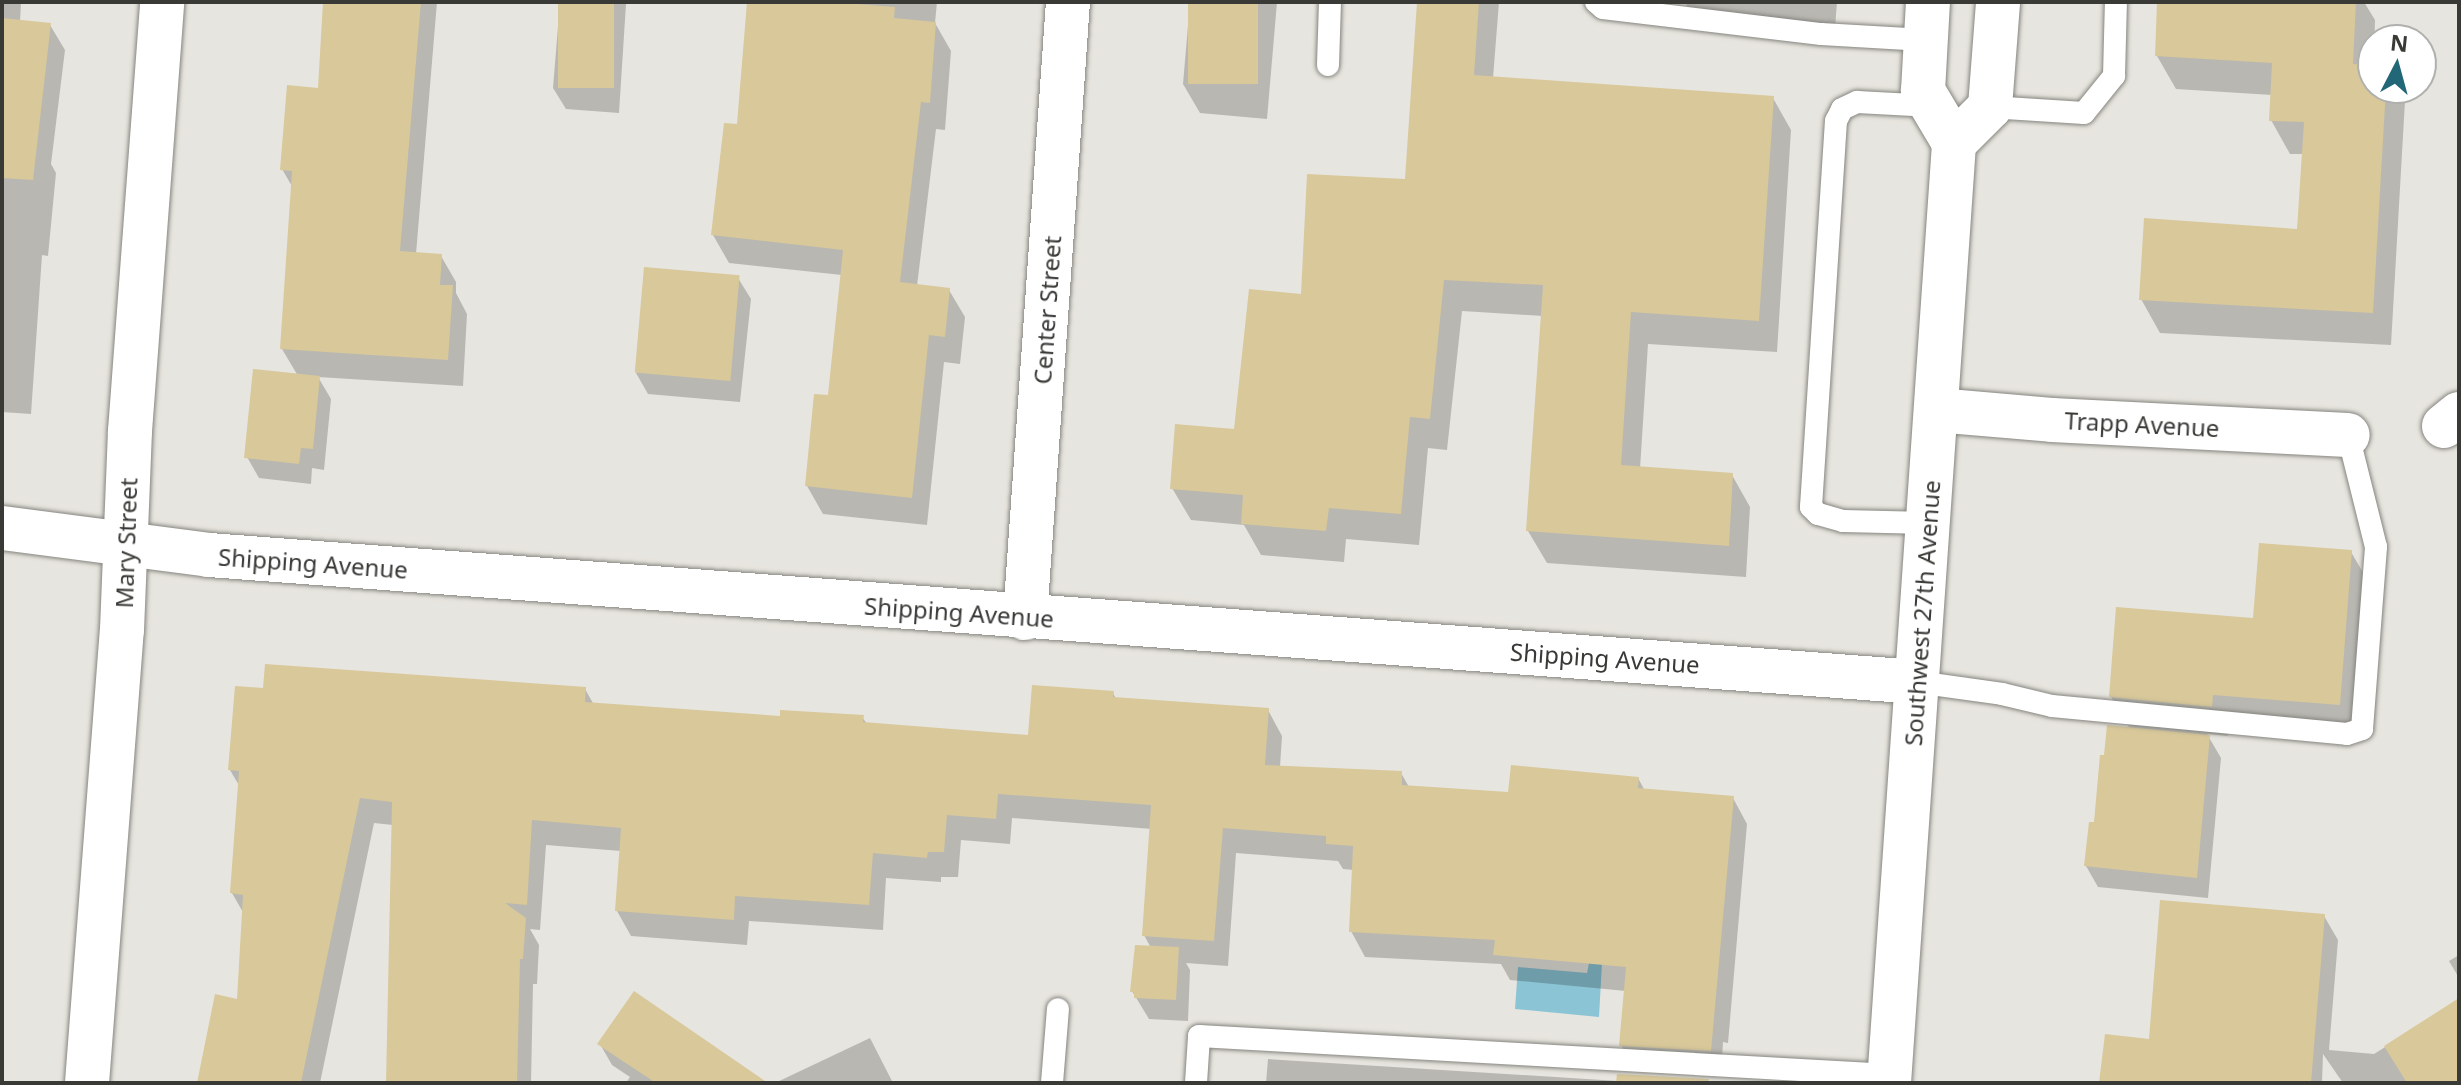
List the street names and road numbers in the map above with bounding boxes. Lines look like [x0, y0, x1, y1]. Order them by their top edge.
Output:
street label: Center Street [1027, 235, 1067, 385]
street label: Trapp Avenue [2064, 406, 2220, 442]
street label: Mary Street [109, 477, 143, 609]
street label: Southwest 27th Avenue [1898, 479, 1946, 747]
street label: Shipping Avenue [217, 542, 409, 584]
street label: Shipping Avenue [863, 591, 1055, 633]
street label: Shipping Avenue [1509, 637, 1701, 679]

